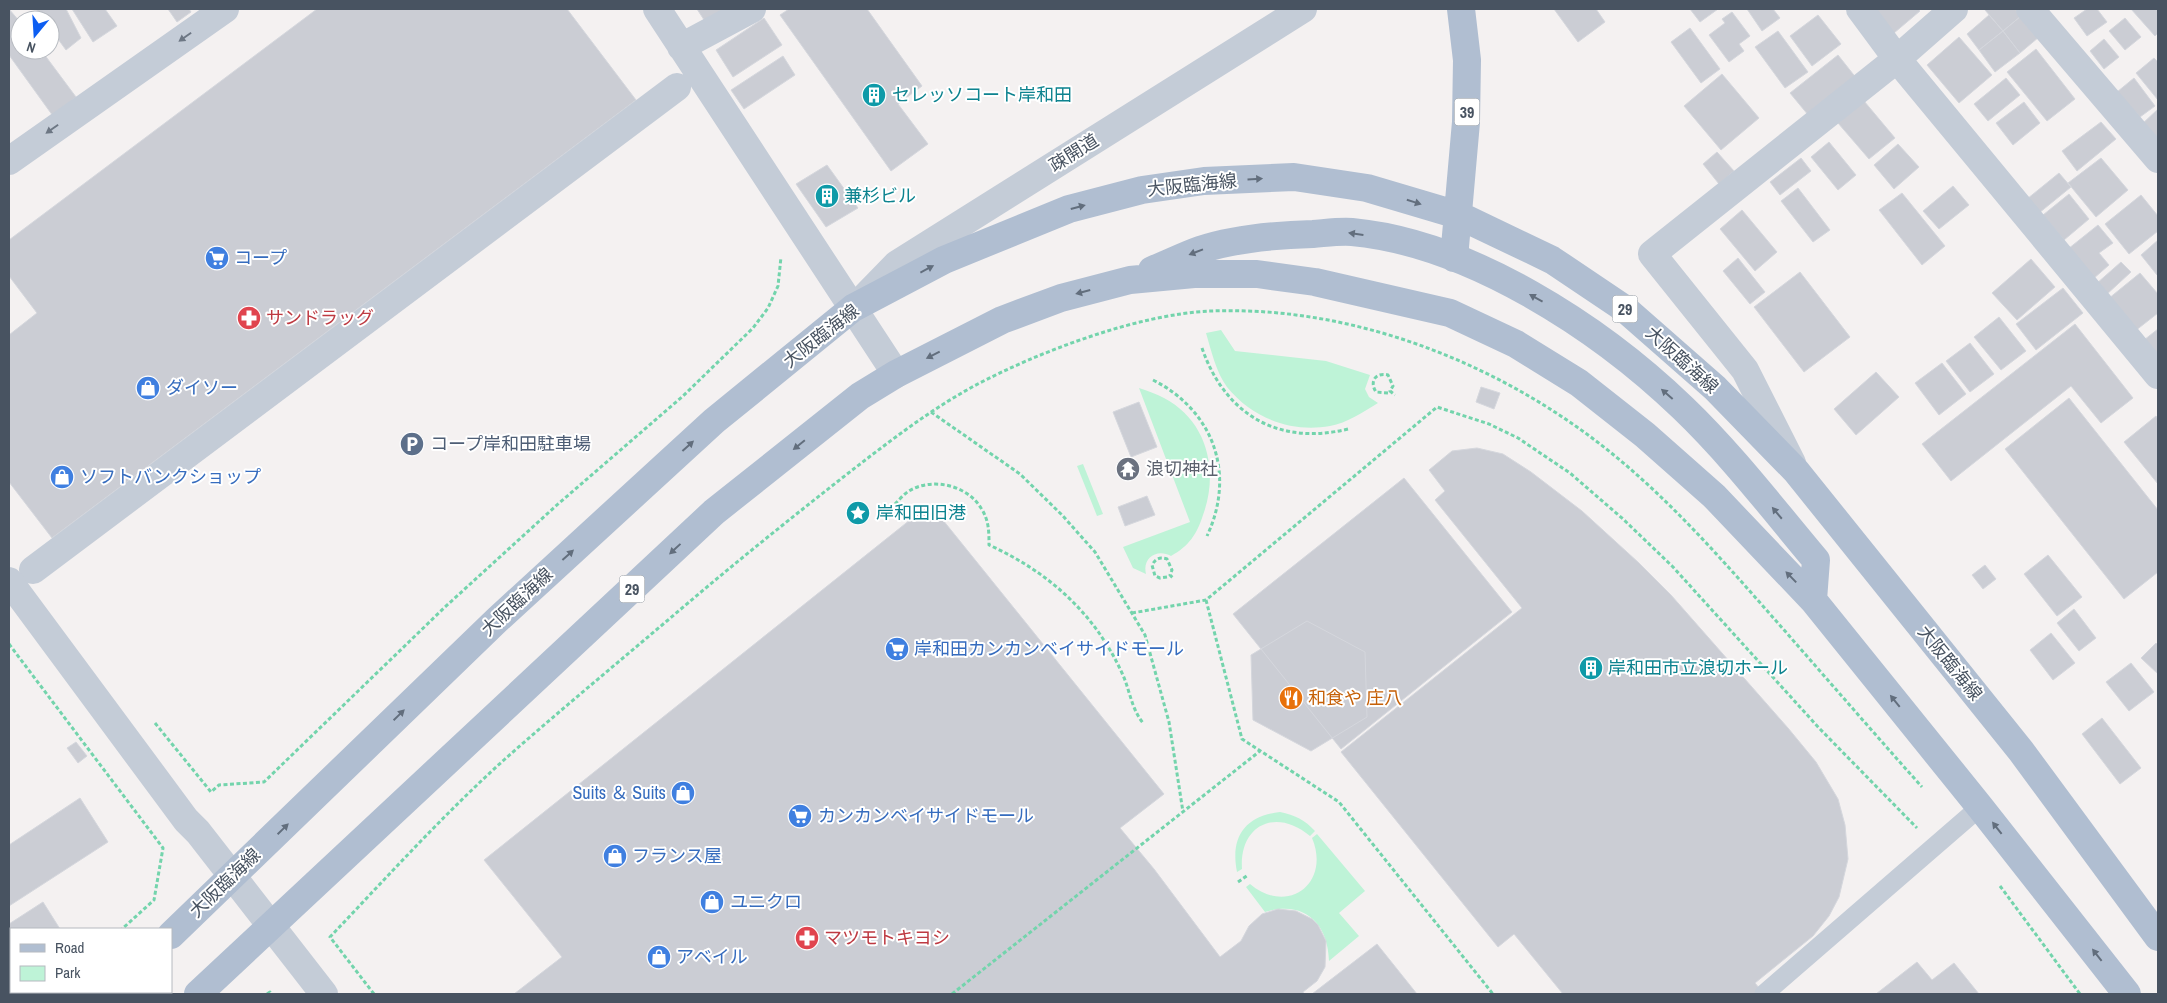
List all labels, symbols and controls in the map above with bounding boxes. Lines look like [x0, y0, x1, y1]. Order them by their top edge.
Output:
north arrow [10, 10, 60, 60]
one-way arrow [179, 32, 192, 42]
text: N [24, 38, 38, 57]
building icon: セレッソコート岸和田 [861, 82, 887, 108]
place label: セレッソコート岸和田 [892, 82, 1072, 107]
road number: 39 [1454, 98, 1480, 125]
one-way arrow [45, 124, 59, 134]
street label: 疎開道 [1044, 128, 1103, 177]
street label: 大阪臨海線 [1146, 167, 1238, 202]
one-way arrow [1247, 175, 1263, 183]
building icon: 兼杉ビル [814, 183, 840, 209]
place label: 兼杉ビル [844, 183, 916, 208]
one-way arrow [1407, 198, 1422, 206]
one-way arrow [1070, 203, 1085, 211]
one-way arrow [1348, 229, 1364, 237]
supermarket icon: コープ [204, 245, 230, 271]
place label: コープ [234, 245, 287, 270]
one-way arrow [1188, 248, 1203, 256]
one-way arrow [920, 265, 935, 273]
one-way arrow [1075, 289, 1090, 297]
one-way arrow [1530, 294, 1543, 303]
road number: 29 [1612, 296, 1638, 322]
street label: 大阪臨海線 [778, 298, 864, 373]
pharmacy icon: サンドラッグ [236, 305, 262, 331]
place label: サンドラッグ [266, 305, 374, 330]
street label: 大阪臨海線 [1641, 320, 1724, 399]
one-way arrow [926, 351, 941, 359]
shop icon: ダイソー [135, 375, 161, 401]
place label: ダイソー [166, 375, 238, 400]
one-way arrow [1662, 388, 1674, 400]
parking icon: コープ岸和田駐車場 [399, 431, 425, 457]
place label: コープ岸和田駐車場 [430, 431, 591, 456]
one-way arrow [681, 440, 693, 452]
one-way arrow [792, 440, 806, 450]
temple icon: 浪切神社 [1115, 456, 1141, 482]
place label: 浪切神社 [1146, 456, 1218, 481]
shop icon: ソフトバンクショップ [49, 464, 75, 490]
place label: ソフトバンクショップ [80, 464, 261, 489]
place icon: 岸和田旧港 [845, 500, 871, 526]
place label: 岸和田旧港 [876, 500, 966, 525]
one-way arrow [1771, 508, 1783, 520]
one-way arrow [669, 543, 681, 555]
one-way arrow [561, 549, 573, 561]
street label: 大阪臨海線 [475, 562, 558, 641]
one-way arrow [1785, 571, 1797, 583]
road number: 29 [620, 576, 644, 602]
street label: 大阪臨海線 [1912, 620, 1988, 706]
supermarket icon: 岸和田カンカンベイサイドモール [884, 636, 910, 662]
place label: 岸和田カンカンベイサイドモール [914, 636, 1184, 661]
building icon: 岸和田市立浪切ホール [1578, 655, 1604, 681]
place label: 岸和田市立浪切ホール [1608, 655, 1788, 680]
restaurant icon: 和食や 庄八 [1278, 685, 1304, 711]
place label: 和食や 庄八 [1308, 685, 1402, 710]
one-way arrow [1889, 695, 1900, 708]
one-way arrow [393, 710, 405, 722]
place label: Suits ＆ Suits [573, 780, 666, 805]
shop icon: Suits ＆ Suits [670, 780, 696, 806]
supermarket icon: カンカンベイサイドモール [787, 803, 813, 829]
place label: カンカンベイサイドモール [818, 803, 1034, 828]
one-way arrow [1991, 822, 2002, 835]
one-way arrow [276, 823, 288, 835]
street label: 大阪臨海線 [184, 842, 266, 923]
shop icon: フランス屋 [602, 843, 628, 869]
place label: フランス屋 [632, 843, 722, 868]
shop icon: ユニクロ [699, 889, 725, 915]
place label: ユニクロ [730, 889, 802, 914]
pharmacy icon: マツモトキヨシ [794, 925, 820, 951]
place label: マツモトキヨシ [824, 925, 950, 950]
legend [10, 928, 172, 993]
text: Road [55, 937, 84, 958]
shop icon: アベイル [646, 944, 672, 970]
place label: アベイル [676, 944, 748, 969]
one-way arrow [2092, 949, 2103, 962]
text: Park [55, 962, 81, 983]

